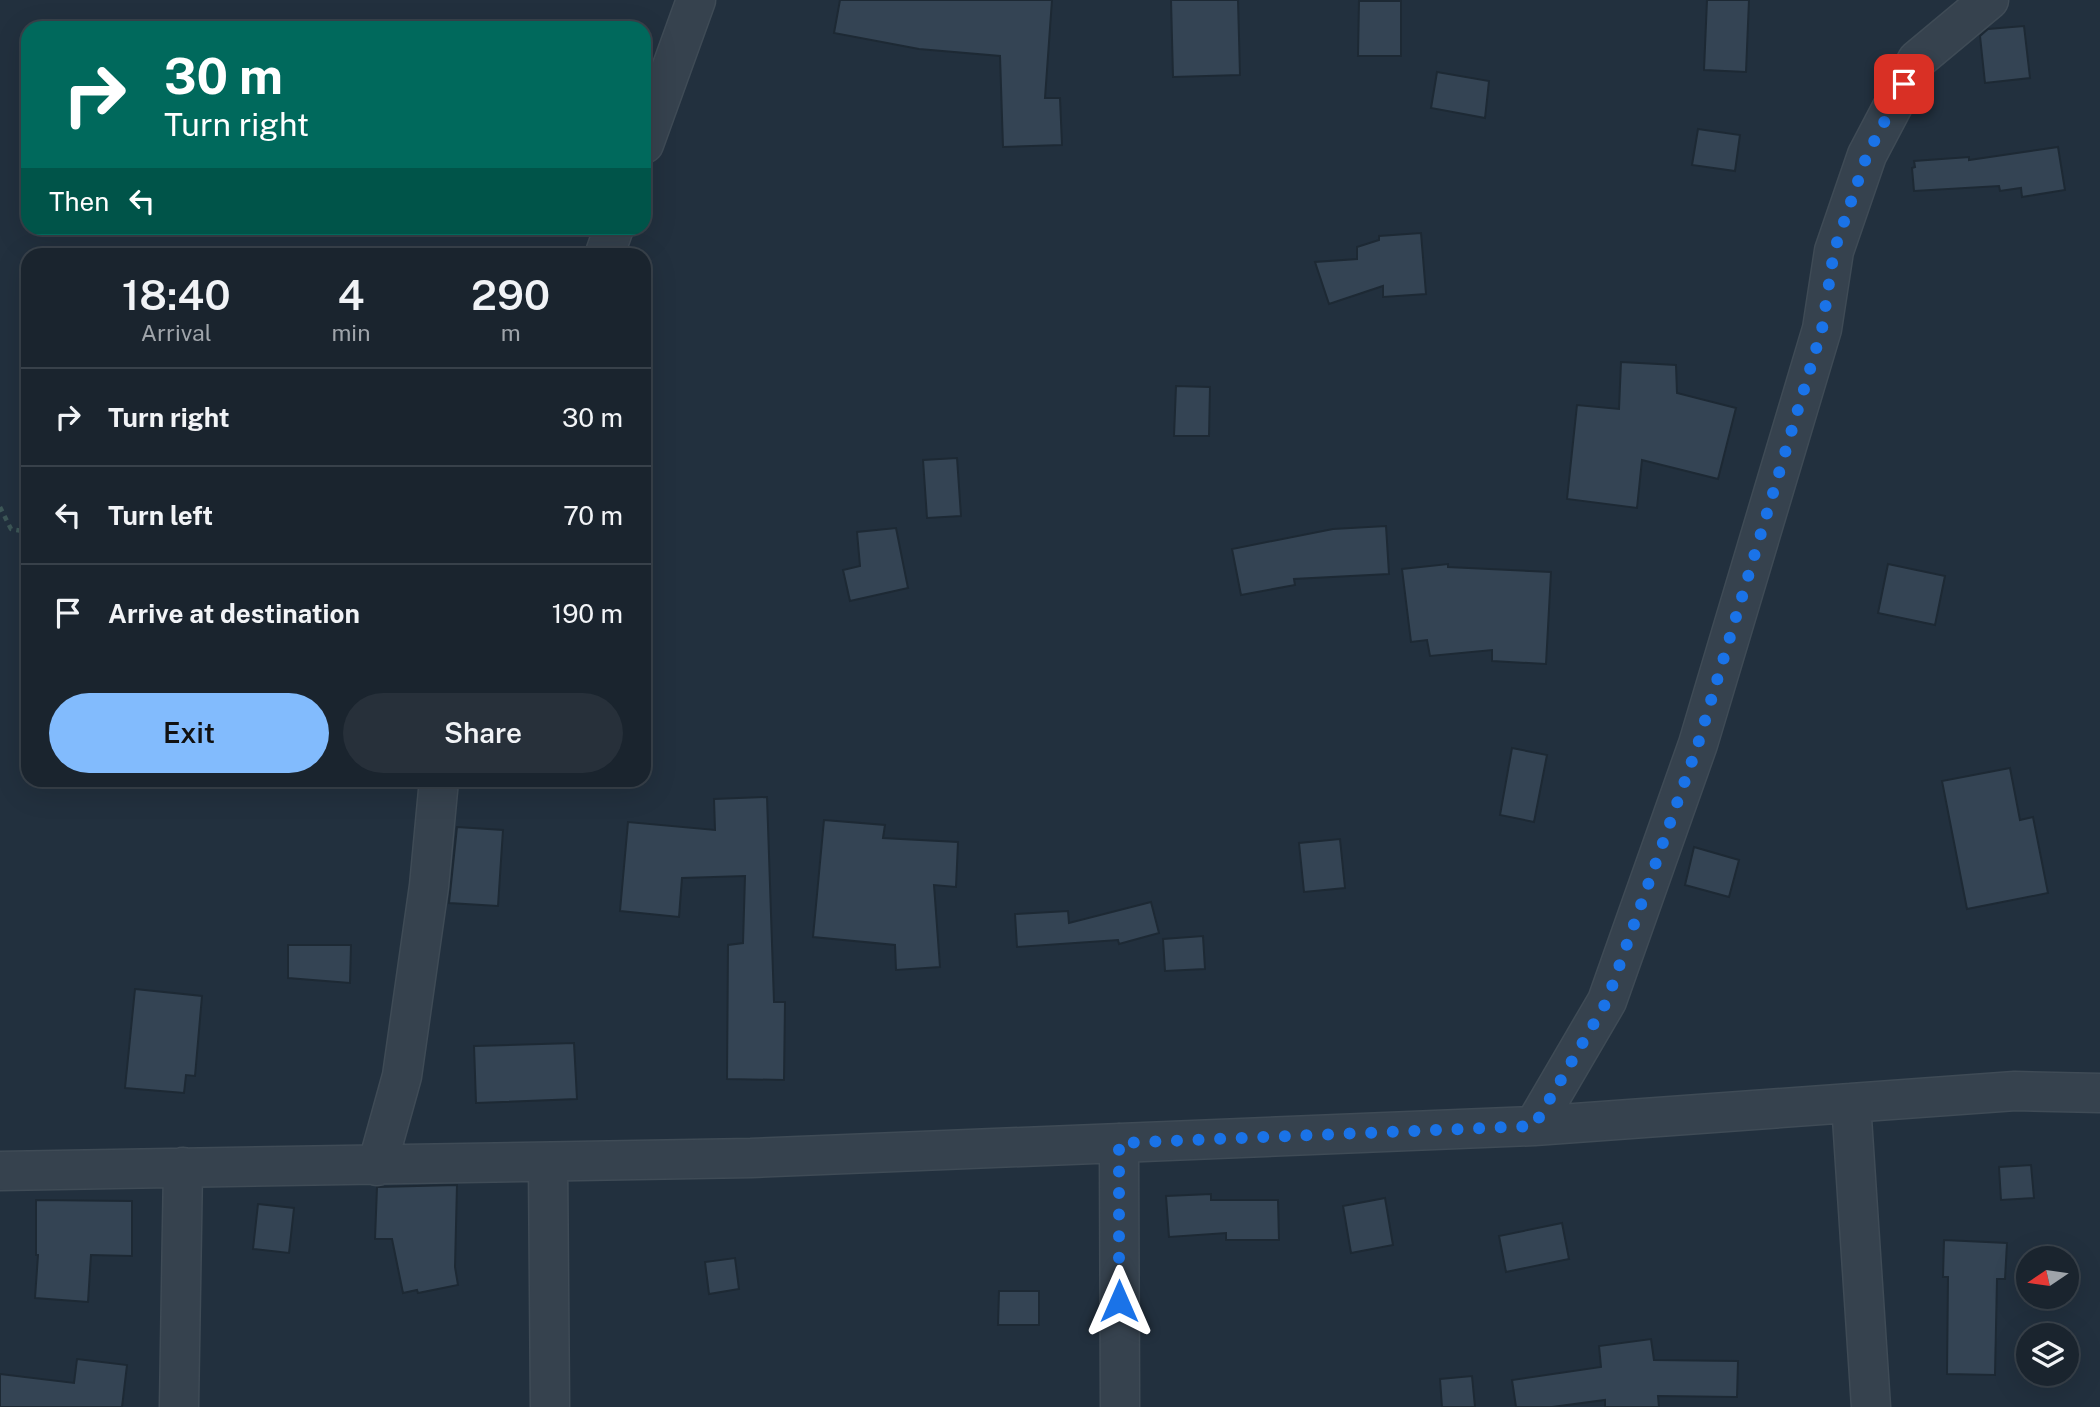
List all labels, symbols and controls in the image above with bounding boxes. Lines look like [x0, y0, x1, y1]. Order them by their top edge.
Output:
text: 30 m [164, 47, 283, 105]
icon: right [49, 49, 140, 140]
pin [1874, 54, 1934, 114]
icon: arrive [1885, 65, 1923, 103]
text: Turn right [164, 106, 309, 143]
icon: left [123, 182, 161, 220]
text: Then [49, 186, 109, 217]
text: 18:40 [122, 270, 231, 319]
text: 4 [337, 270, 364, 319]
text: 290 [471, 270, 550, 319]
text: Arrival [141, 319, 212, 346]
text: min [331, 319, 370, 346]
text: m [501, 319, 521, 346]
icon: right [49, 398, 87, 436]
text: Turn right [108, 402, 230, 433]
text: 30 m [562, 402, 623, 433]
icon: left [49, 496, 87, 534]
text: Turn left [108, 500, 213, 531]
text: 70 m [563, 500, 623, 531]
icon: arrive [49, 594, 87, 632]
text: Arrive at destination [108, 598, 360, 629]
text: 190 m [552, 598, 623, 629]
button: Exit [49, 693, 329, 773]
button: Share [343, 693, 623, 773]
north arrow [2016, 1246, 2079, 1309]
map controls [2016, 1246, 2079, 1386]
position arrow [1082, 1264, 1156, 1338]
button: layers [2016, 1323, 2079, 1386]

